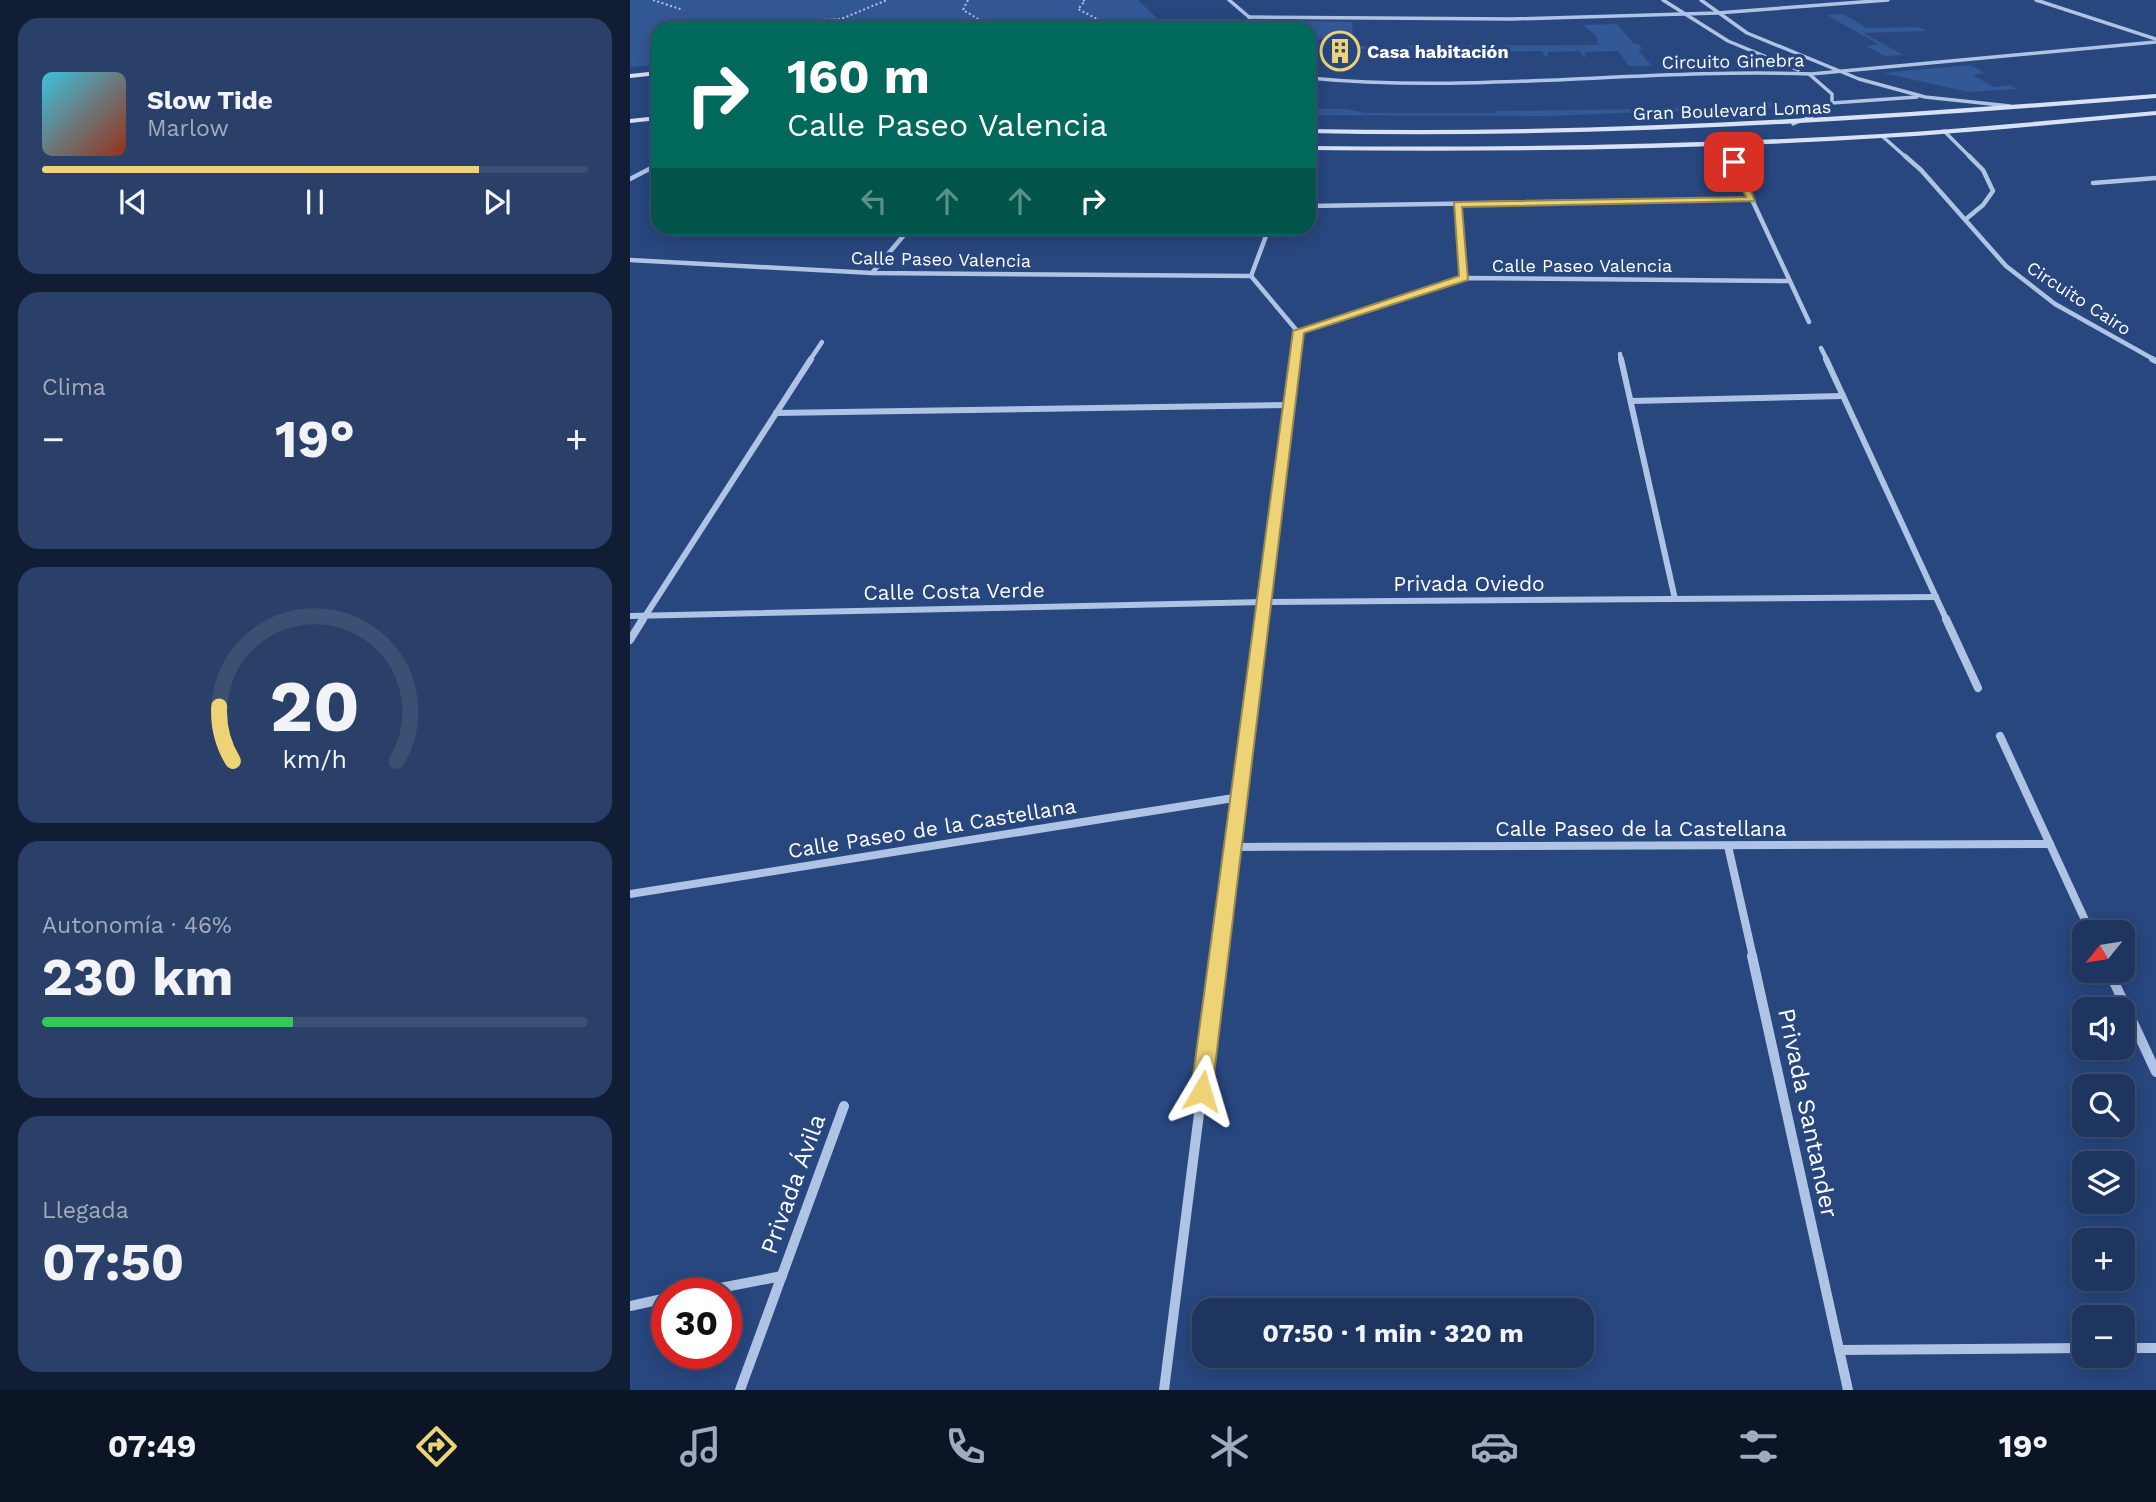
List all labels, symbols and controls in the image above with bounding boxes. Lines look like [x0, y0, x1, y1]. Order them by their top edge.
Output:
building icon: Casa habitación [1319, 30, 1361, 72]
place label: Casa habitación [1367, 41, 1509, 62]
text: 160 m [787, 47, 930, 105]
icon: right [672, 49, 763, 140]
street label: Circuito Ginebra [1662, 49, 1804, 73]
text: Slow Tide [147, 85, 273, 115]
street label: Gran Boulevard Lomas [1632, 96, 1832, 124]
text: Calle Paseo Valencia [787, 106, 1108, 144]
text: Marlow [147, 115, 229, 142]
pin [1704, 132, 1764, 192]
icon: arrive [1715, 143, 1753, 181]
icon: left [855, 182, 893, 220]
icon: ahead [928, 182, 966, 220]
icon: ahead [1001, 182, 1039, 220]
icon: right [1074, 182, 1112, 220]
icon: previous [114, 183, 152, 221]
icon: pause [296, 183, 334, 221]
icon: next [478, 183, 516, 221]
street label: Calle Paseo Valencia [851, 247, 1031, 271]
street label: Calle Paseo Valencia [1492, 255, 1672, 276]
street label: Circuito Cairo [2023, 257, 2135, 339]
text: Clima [42, 374, 106, 401]
text: 19° [275, 409, 355, 470]
text: − [42, 417, 65, 461]
text: + [565, 417, 588, 461]
street label: Privada Oviedo [1393, 571, 1545, 596]
street label: Calle Costa Verde [863, 577, 1045, 605]
text: 20 [270, 663, 360, 749]
text: km/h [283, 745, 347, 774]
street label: Calle Paseo de la Castellana [786, 793, 1078, 863]
street label: Calle Paseo de la Castellana [1495, 816, 1787, 841]
text: Autonomía · 46% [42, 912, 232, 939]
north arrow [2072, 920, 2135, 984]
map controls [2072, 920, 2135, 1368]
text: 230 km [42, 947, 233, 1008]
button: sound [2072, 997, 2135, 1060]
street label: Privada Santander [1772, 1006, 1844, 1220]
position arrow [1165, 1054, 1239, 1128]
button: search [2072, 1074, 2135, 1137]
street label: Privada Ávila [755, 1110, 831, 1258]
button: layers [2072, 1151, 2135, 1214]
text: Llegada [42, 1197, 129, 1224]
button: + [2072, 1228, 2135, 1291]
text: 07:50 [42, 1232, 184, 1293]
speed limit sign: 30 [651, 1278, 742, 1369]
button: − [2072, 1305, 2135, 1368]
text: 07:50 · 1 min · 320 m [1262, 1318, 1524, 1348]
icon: directions [412, 1422, 461, 1471]
icon: music [676, 1422, 725, 1471]
icon: phone [941, 1422, 990, 1471]
icon: climate [1205, 1422, 1254, 1471]
icon: car [1470, 1422, 1519, 1471]
icon: filters [1734, 1422, 1783, 1471]
text: 07:49 [108, 1427, 196, 1465]
text: 19° [1999, 1427, 2048, 1465]

